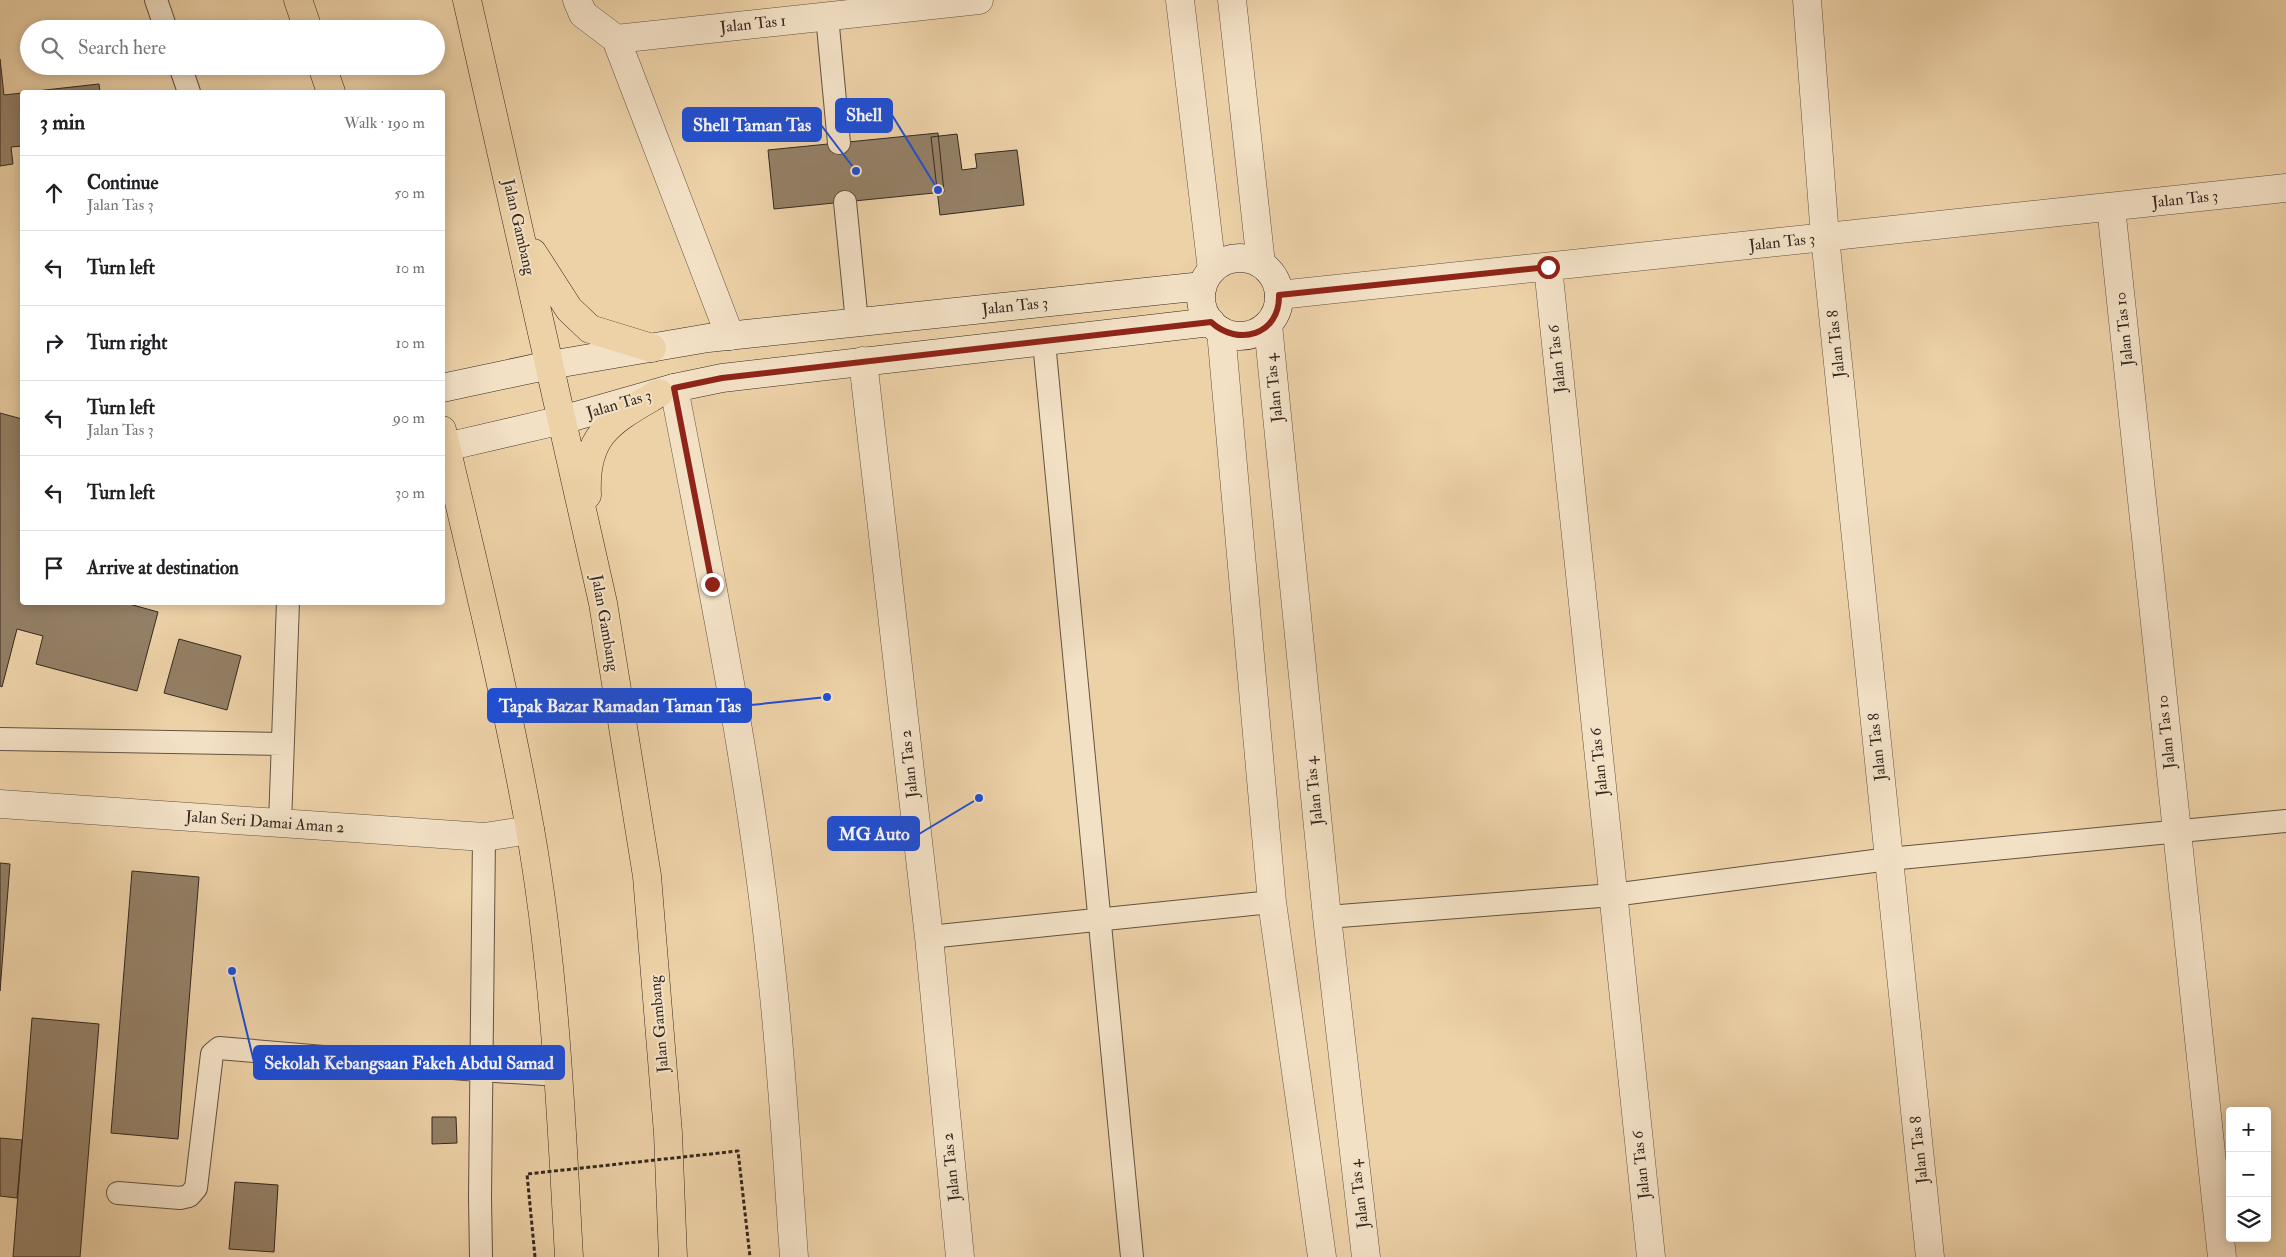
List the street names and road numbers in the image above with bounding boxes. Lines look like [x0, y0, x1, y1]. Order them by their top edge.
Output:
street label: Jalan Tas 1 [718, 11, 787, 39]
street label: Jalan Gambang [497, 176, 540, 278]
street label: Jalan Tas 3 [2150, 186, 2219, 214]
street label: Jalan Tas 3 [1747, 229, 1816, 257]
street label: Jalan Tas 10 [2110, 291, 2139, 368]
street label: Jalan Tas 3 [980, 293, 1049, 321]
street label: Jalan Tas 8 [1822, 309, 1851, 380]
street label: Jalan Tas 6 [1543, 323, 1572, 395]
street label: Jalan Tas 4 [1260, 351, 1289, 424]
street label: Jalan Tas 3 [583, 385, 654, 424]
street label: Jalan Gambang [585, 572, 624, 674]
street label: Jalan Tas 10 [2152, 694, 2181, 771]
street label: Jalan Tas 8 [1863, 712, 1892, 783]
street label: Jalan Tas 6 [1585, 726, 1614, 798]
street label: Jalan Tas 2 [895, 729, 924, 800]
street label: Jalan Tas 4 [1300, 754, 1329, 827]
street label: Jalan Seri Damai Aman 2 [184, 806, 345, 839]
street label: Jalan Gambang [645, 973, 674, 1075]
street label: Jalan Tas 8 [1905, 1115, 1934, 1186]
street label: Jalan Tas 6 [1627, 1129, 1656, 1201]
street label: Jalan Tas 2 [937, 1132, 966, 1203]
street label: Jalan Tas 4 [1345, 1157, 1374, 1231]

